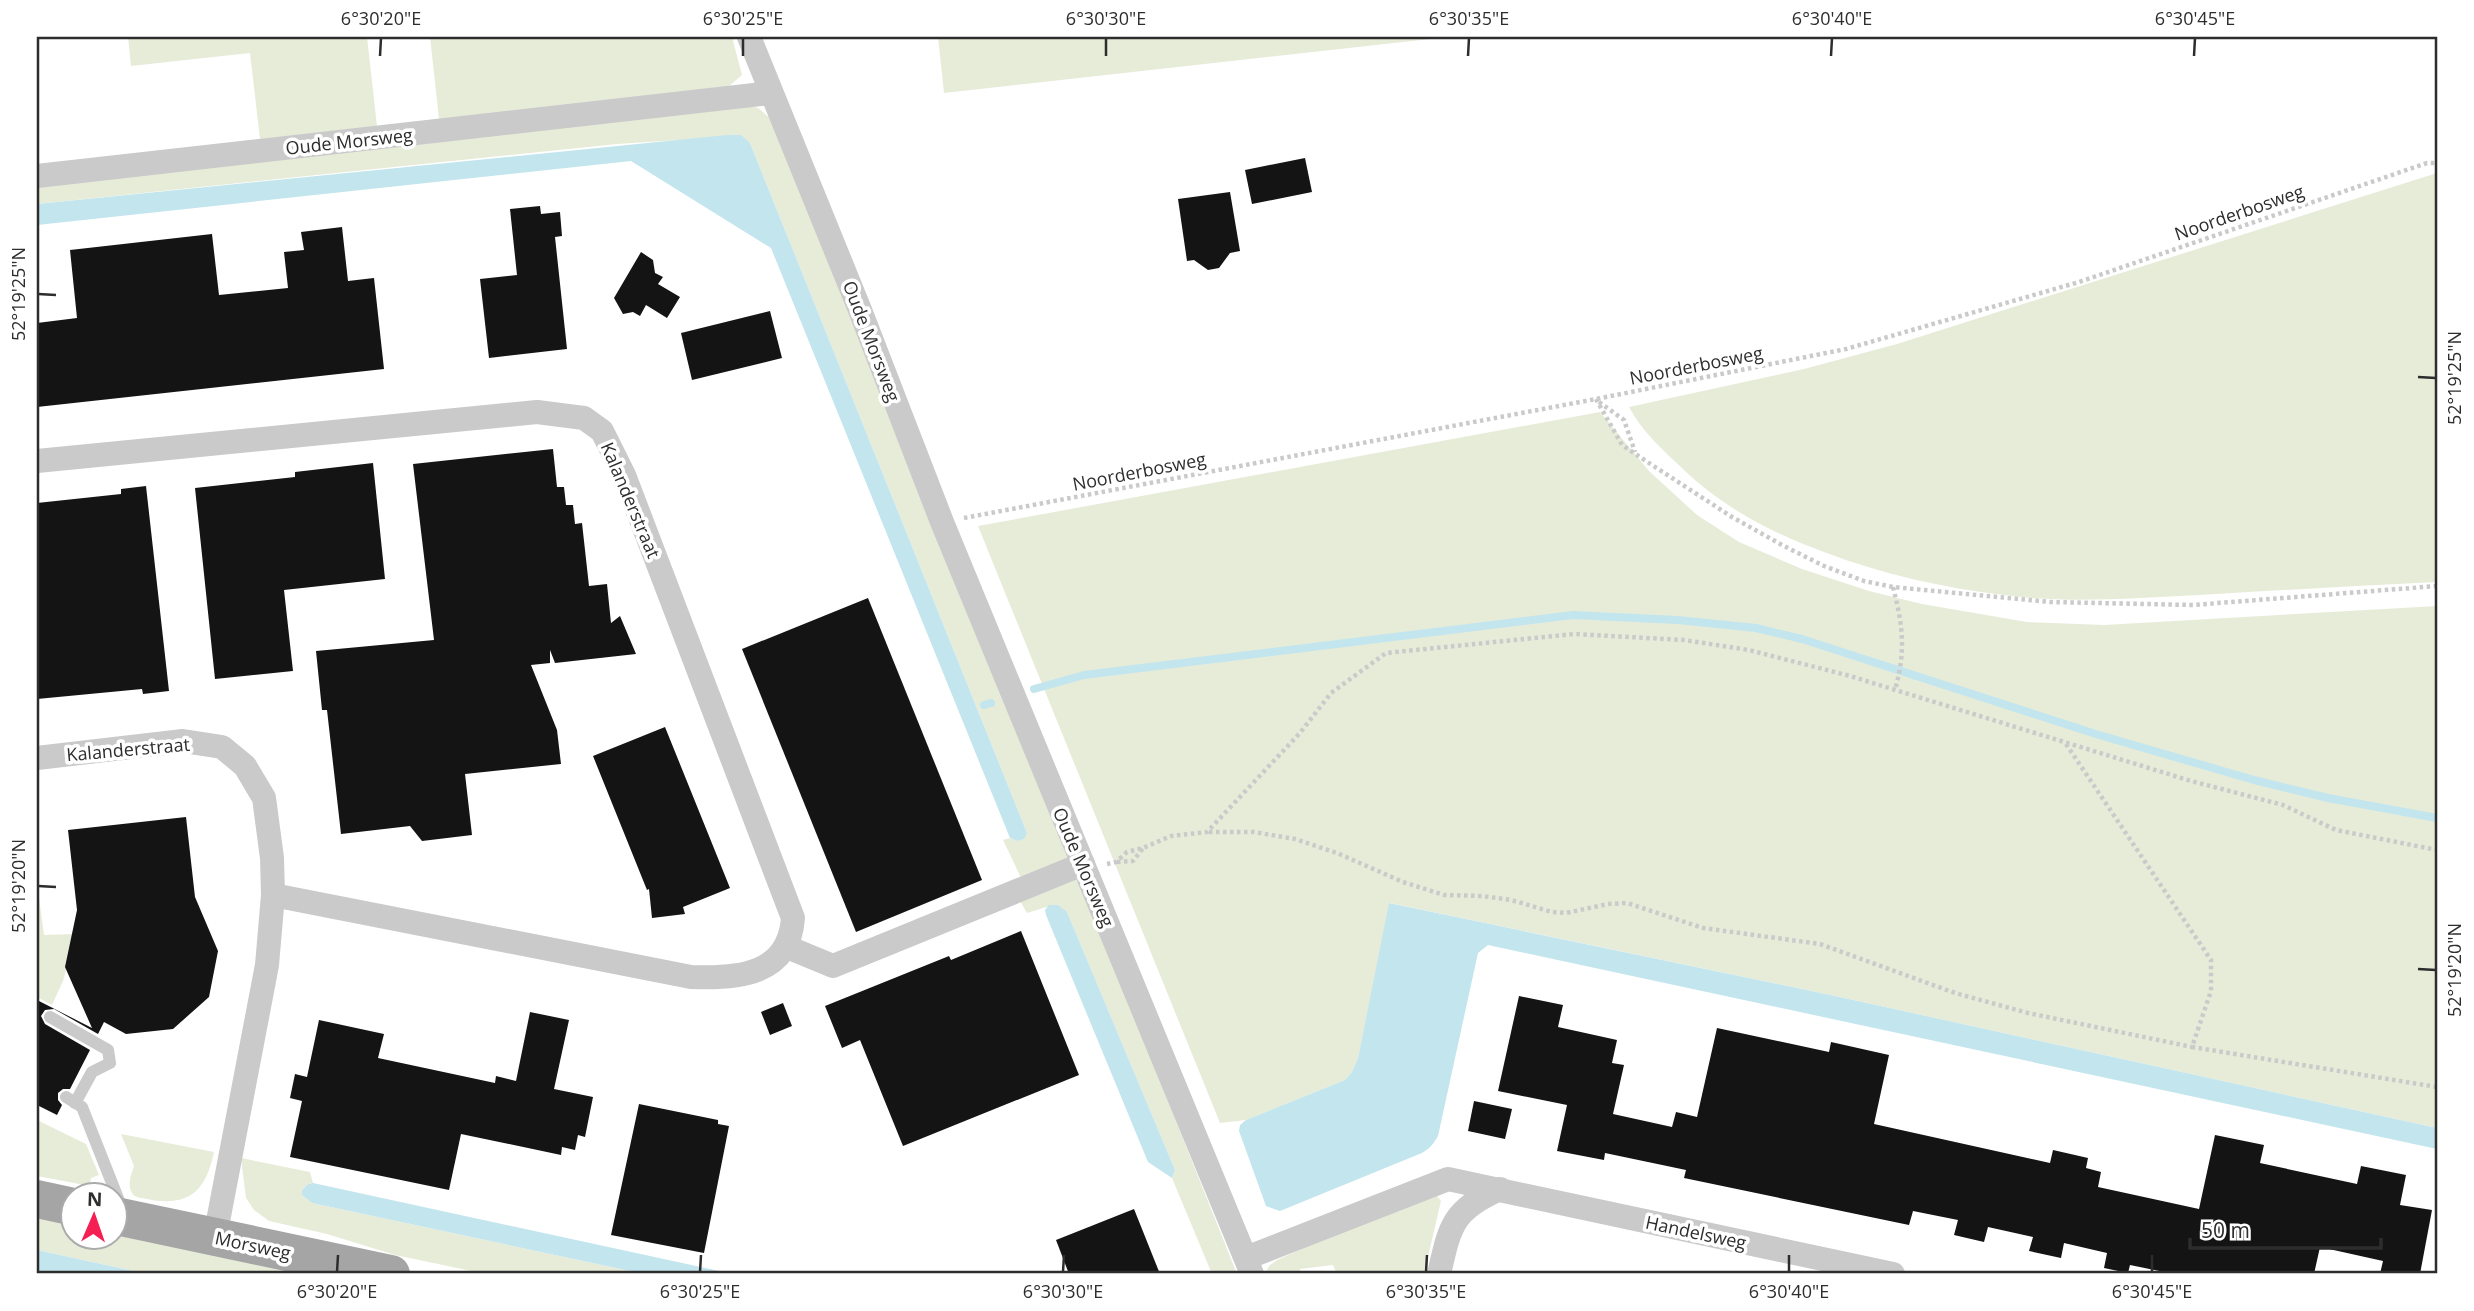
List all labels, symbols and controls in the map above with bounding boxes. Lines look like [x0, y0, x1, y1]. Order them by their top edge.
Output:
text: 6°30'20"E [341, 6, 421, 30]
text: 6°30'25"E [703, 6, 783, 30]
text: 6°30'30"E [1066, 6, 1146, 30]
text: 6°30'35"E [1429, 6, 1509, 30]
text: 6°30'40"E [1792, 6, 1872, 30]
text: 6°30'45"E [2155, 6, 2235, 30]
street label: Oude Morsweg [284, 122, 414, 160]
street label: Noorderbosweg [2171, 179, 2307, 245]
text: 52°19'25"N [6, 247, 30, 341]
street label: Oude Morsweg [838, 277, 906, 405]
text: 52°19'25"N [2442, 331, 2466, 425]
street label: Noorderbosweg [1627, 340, 1765, 390]
street label: Kalanderstraat [596, 438, 666, 562]
street label: Noorderbosweg [1070, 446, 1208, 496]
street label: Kalanderstraat [65, 732, 191, 766]
street label: Oude Morsweg [1048, 804, 1120, 931]
text: 52°19'20"N [6, 839, 30, 933]
text: 52°19'20"N [2442, 923, 2466, 1017]
north arrow [60, 1182, 130, 1252]
text: N [86, 1186, 103, 1212]
scale bar [2190, 1206, 2381, 1250]
street label: Handelsweg [1643, 1210, 1749, 1254]
text: 50 m [2201, 1216, 2250, 1244]
street label: Morsweg [213, 1225, 293, 1265]
text: 6°30'20"E [297, 1279, 377, 1303]
text: 6°30'25"E [660, 1279, 740, 1303]
text: 6°30'30"E [1023, 1279, 1103, 1303]
text: 6°30'35"E [1386, 1279, 1466, 1303]
text: 6°30'40"E [1749, 1279, 1829, 1303]
text: 6°30'45"E [2112, 1279, 2192, 1303]

